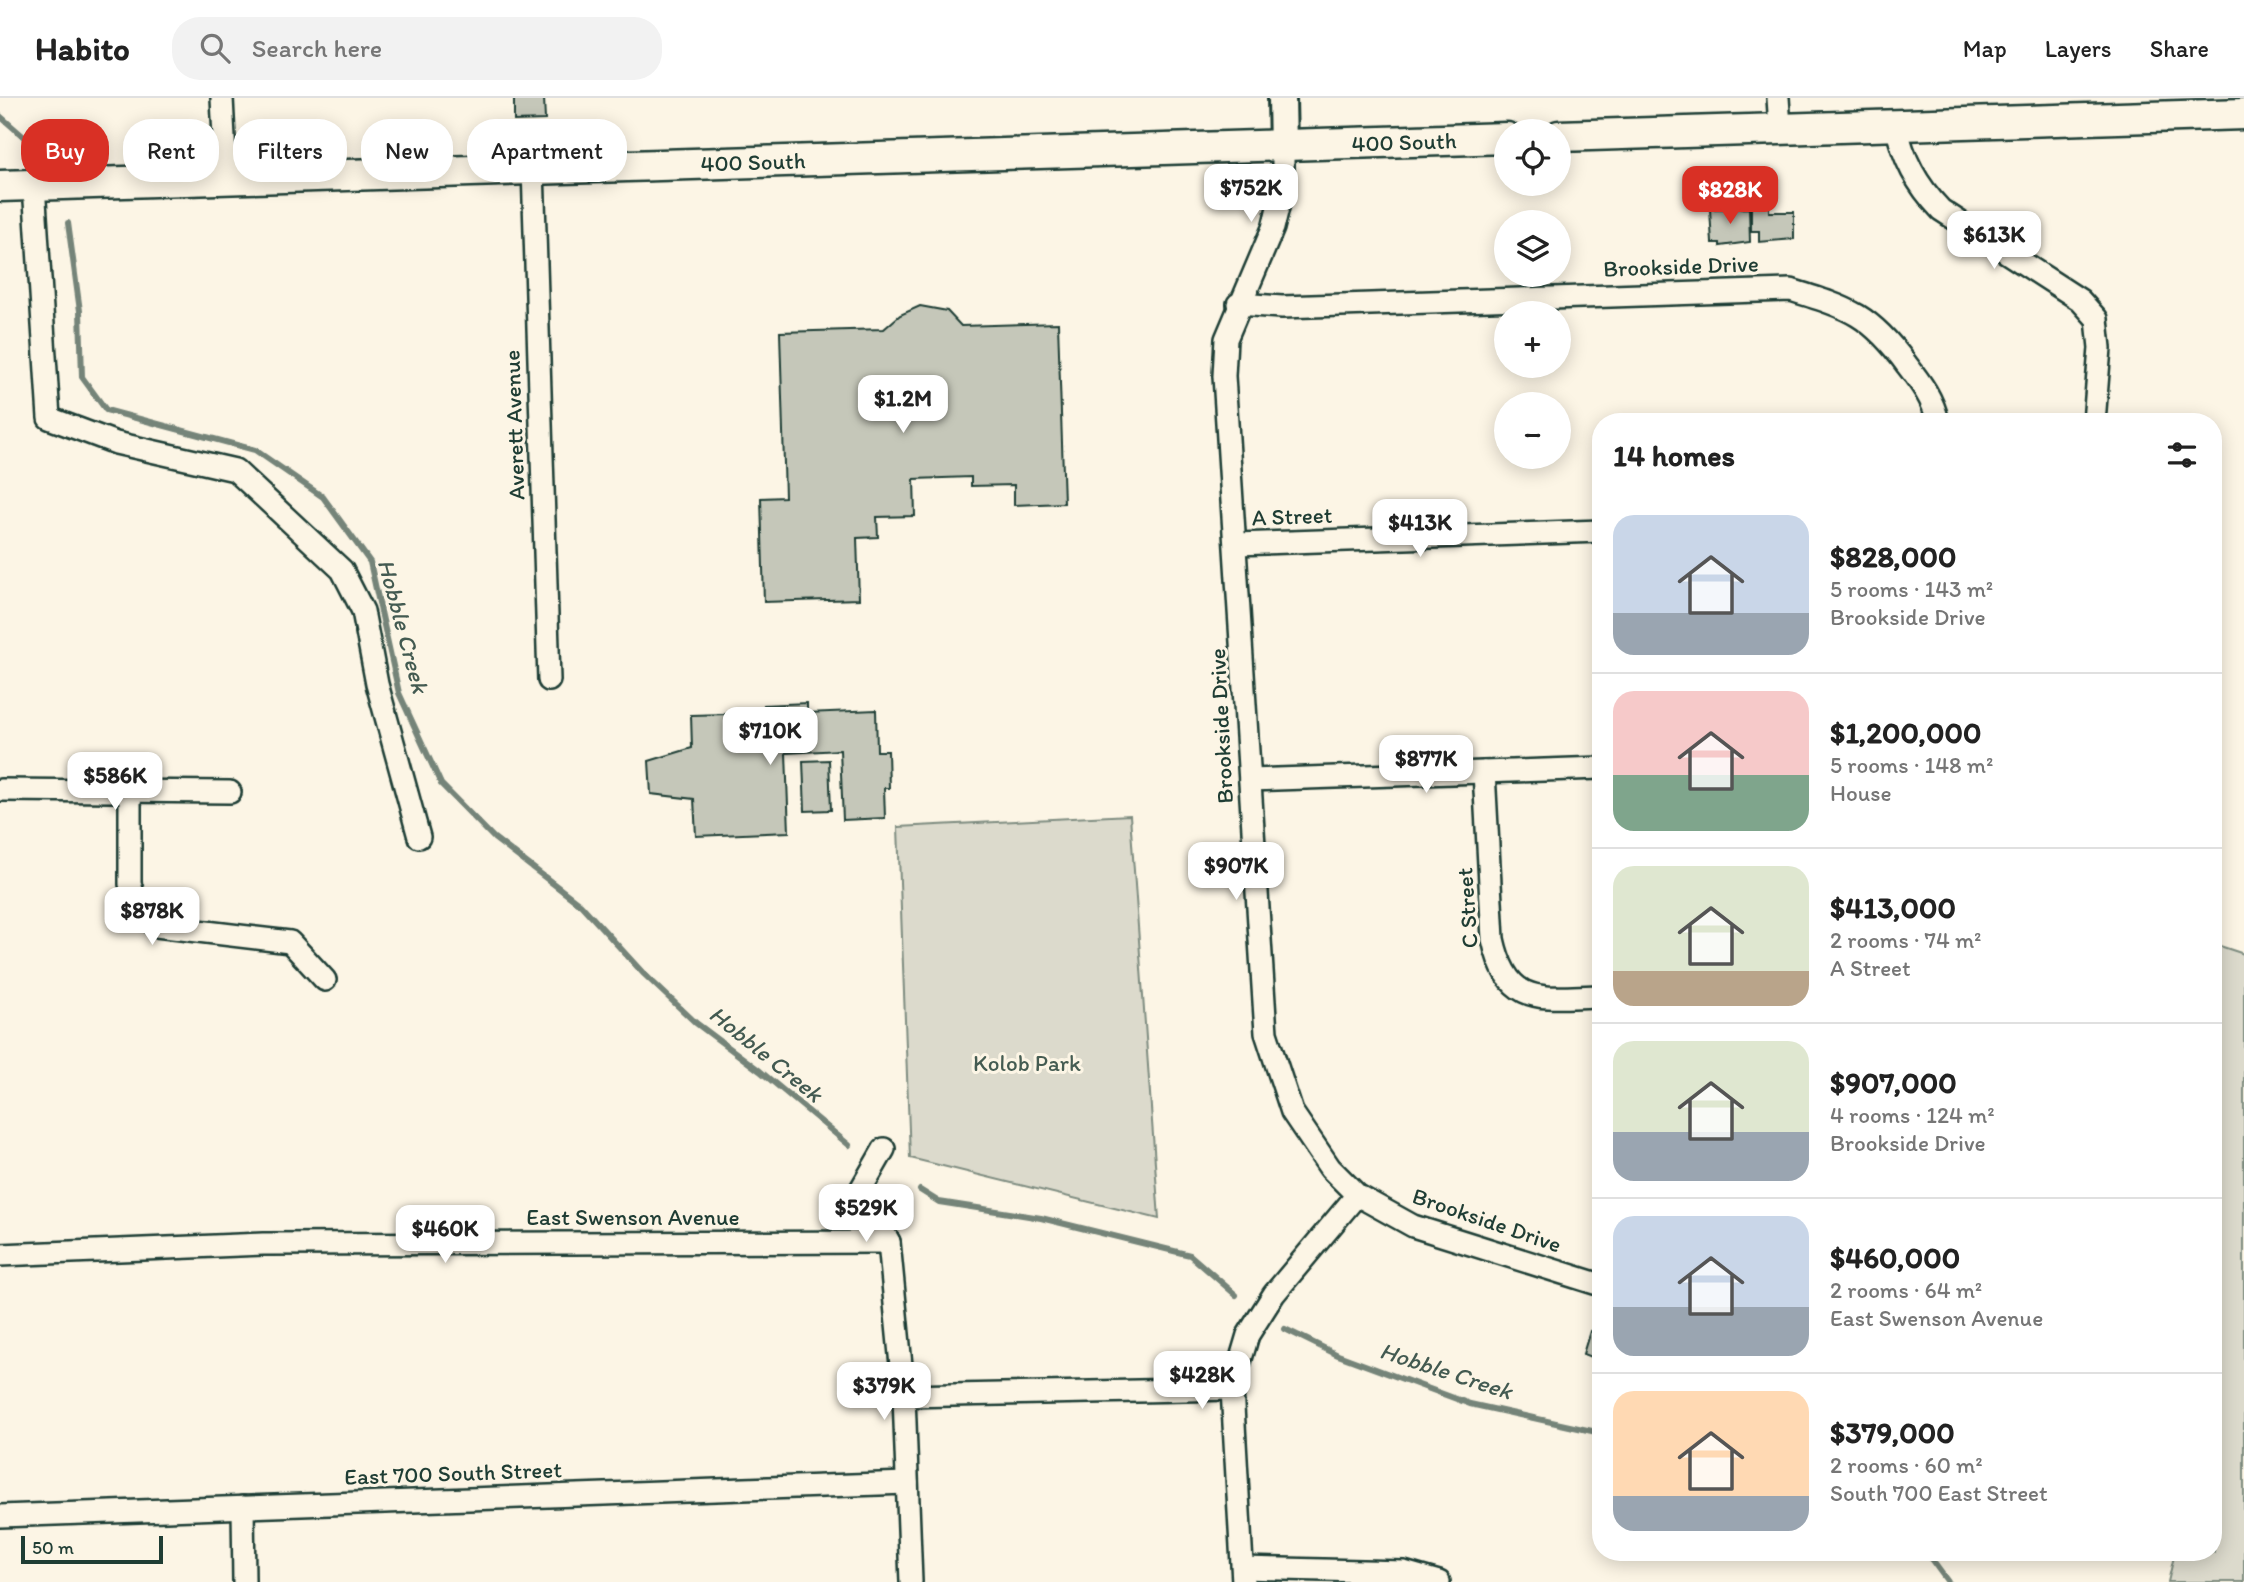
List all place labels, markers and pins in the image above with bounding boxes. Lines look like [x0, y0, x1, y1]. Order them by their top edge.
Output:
pin: $752K [1202, 164, 1300, 224]
pin: $828K [1681, 166, 1779, 226]
pin: $613K [1945, 212, 2043, 271]
pin: $1.2M [854, 376, 952, 435]
pin: $413K [1371, 500, 1469, 559]
pin: $710K [721, 708, 819, 767]
pin: $877K [1377, 736, 1475, 795]
pin: $586K [66, 752, 164, 812]
pin: $907K [1187, 842, 1285, 902]
pin: $878K [103, 888, 201, 947]
pin: $529K [817, 1184, 915, 1244]
pin: $460K [396, 1206, 494, 1265]
pin: $428K [1153, 1352, 1251, 1411]
pin: $379K [835, 1362, 933, 1422]

